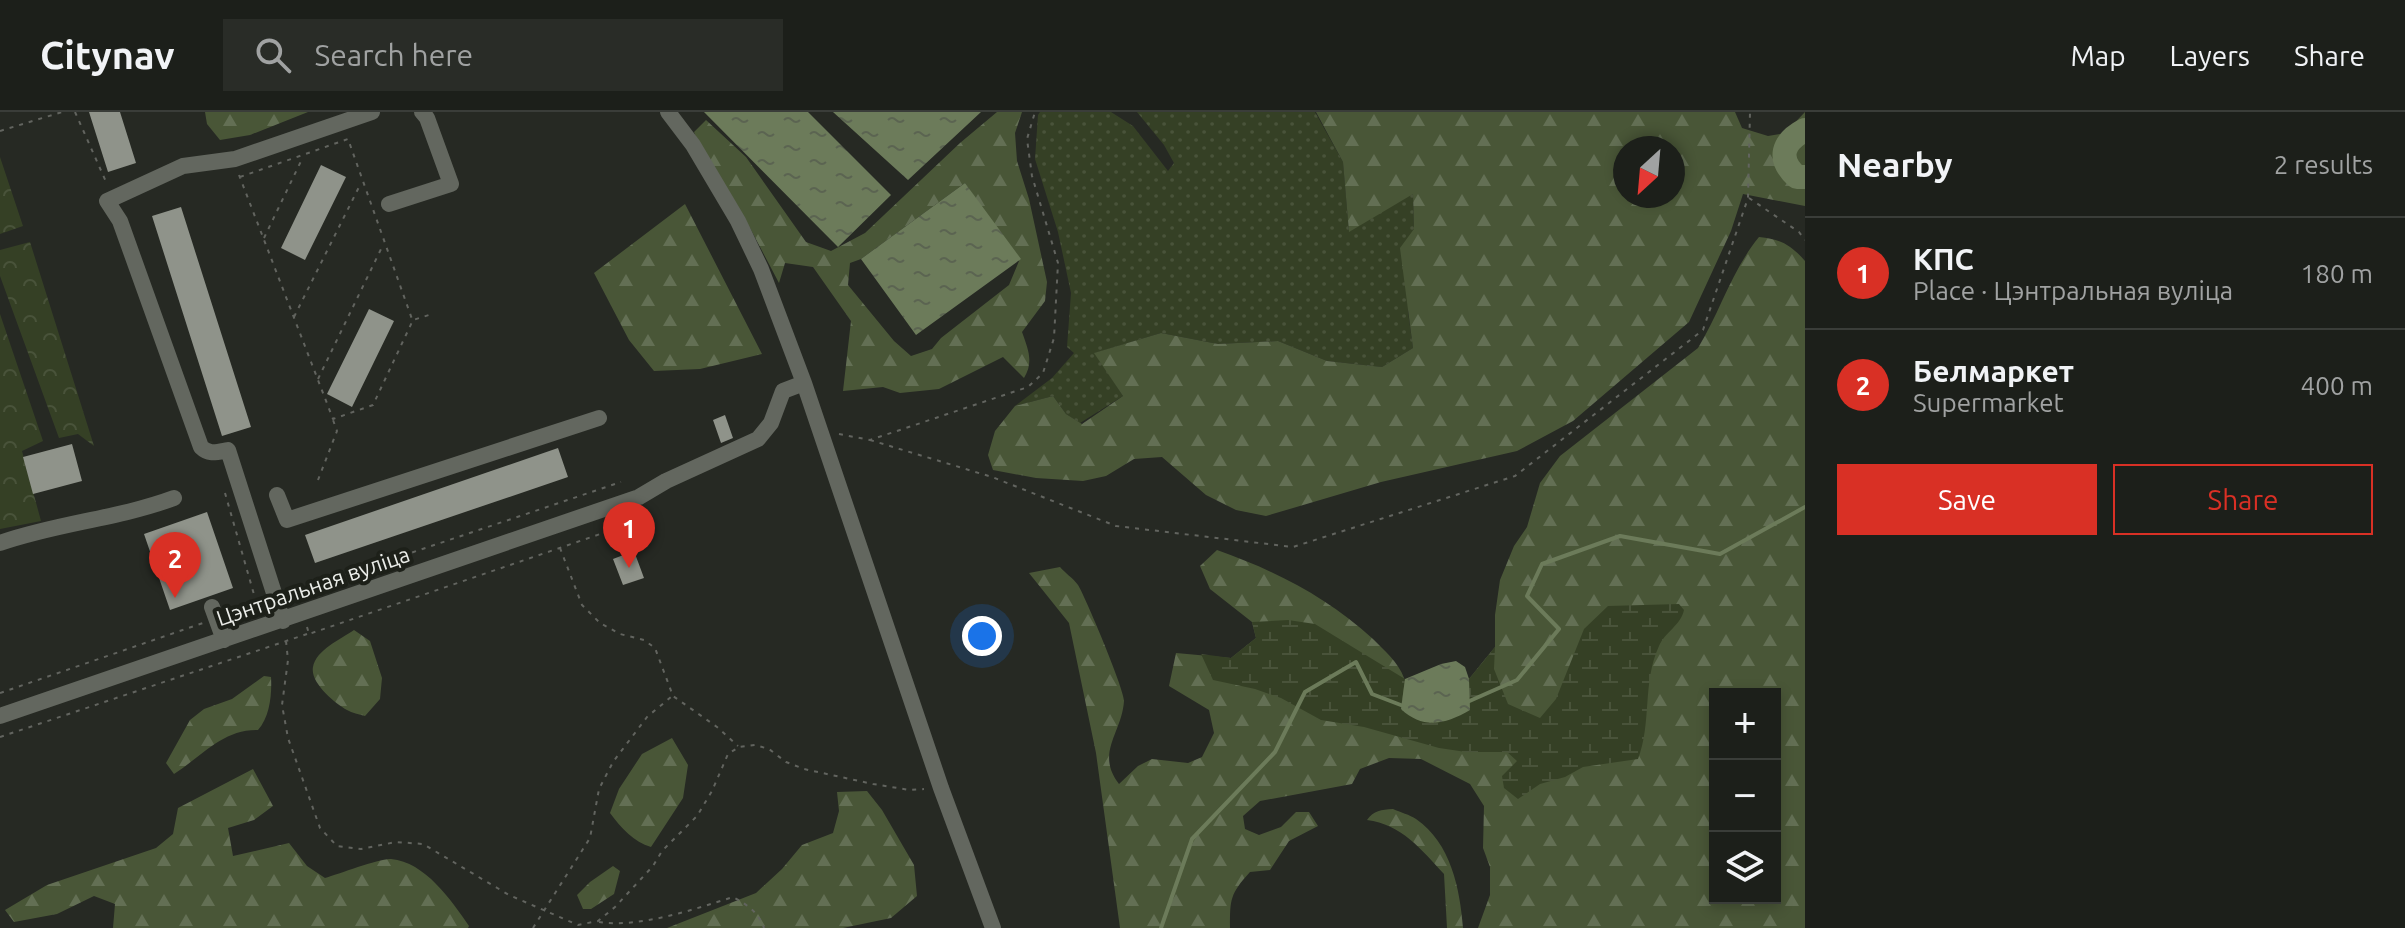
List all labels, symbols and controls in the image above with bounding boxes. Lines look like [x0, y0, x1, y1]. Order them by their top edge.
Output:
search box [223, 19, 783, 91]
icon: search [251, 33, 295, 77]
text: Citynav [40, 34, 175, 76]
text: Search here [315, 38, 473, 72]
text: Map [2070, 40, 2126, 71]
text: Layers [2170, 40, 2250, 71]
text: Share [2294, 40, 2365, 71]
north arrow [1613, 136, 1685, 208]
text: Nearby [1837, 145, 1952, 183]
text: 2 results [2274, 150, 2373, 179]
text: КПС [1913, 242, 1974, 276]
text: 1 [1856, 259, 1870, 288]
text: 180 m [2301, 259, 2373, 288]
text: Place · Цэнтральная вуліца [1913, 276, 2233, 305]
text: Белмаркет [1913, 354, 2074, 388]
text: 2 [1856, 371, 1870, 400]
text: 400 m [2301, 371, 2373, 400]
text: Supermarket [1913, 388, 2064, 417]
button: Save [1837, 464, 2097, 535]
button: Share [2113, 464, 2373, 535]
pin: 1 [603, 502, 655, 568]
pin: 2 [149, 532, 201, 598]
street label: Цэнтральная вуліца [213, 541, 413, 630]
your location [962, 616, 1002, 656]
map controls [1709, 688, 1781, 904]
button: + [1709, 688, 1781, 760]
button: − [1709, 760, 1781, 832]
button: layers [1709, 832, 1781, 904]

